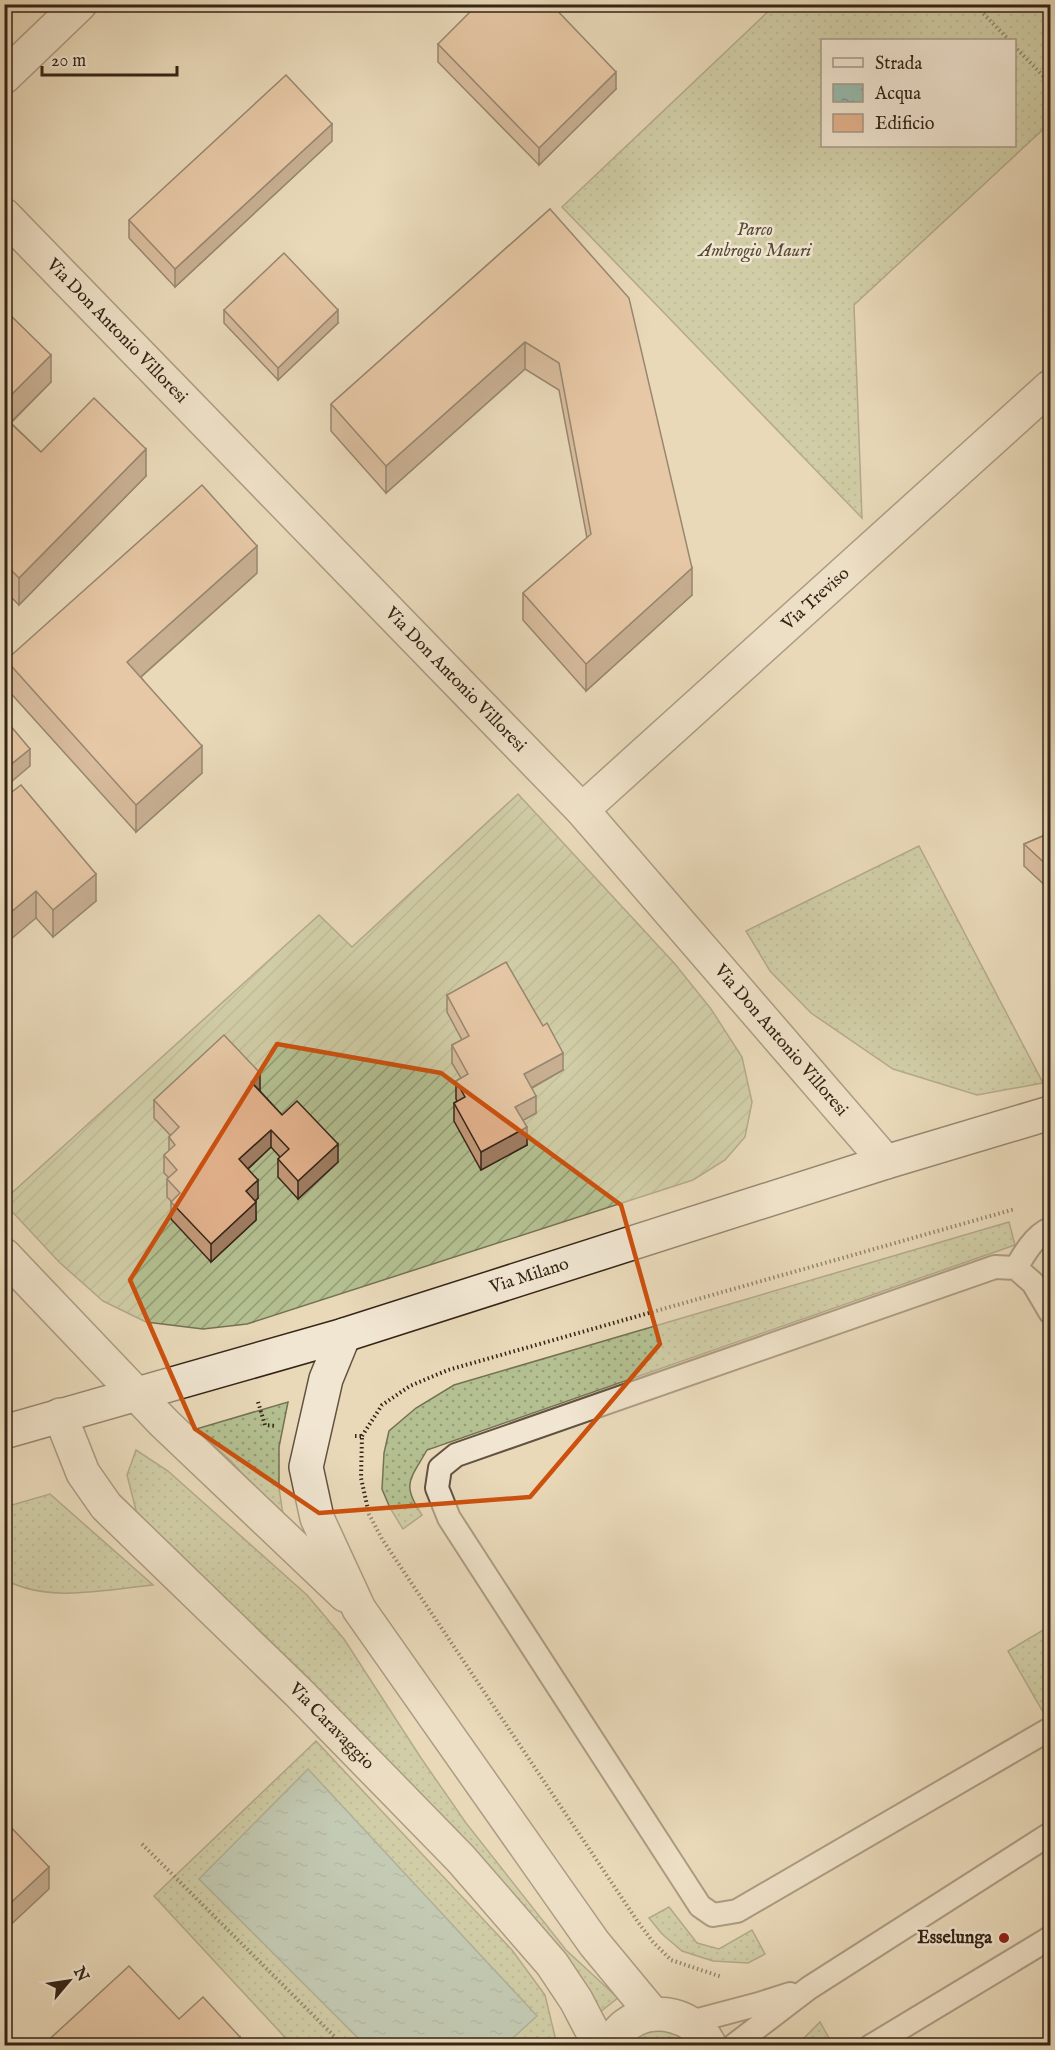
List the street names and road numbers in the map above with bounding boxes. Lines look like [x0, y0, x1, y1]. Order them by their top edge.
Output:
street label: Via Don Antonio Villoresi [41, 253, 193, 409]
street label: Via Treviso [776, 562, 855, 636]
street label: Via Don Antonio Villoresi [379, 602, 531, 757]
street label: Via Don Antonio Villoresi [708, 959, 853, 1121]
street label: Via Milano [486, 1252, 572, 1300]
street label: Via Caravaggio [283, 1677, 379, 1775]

